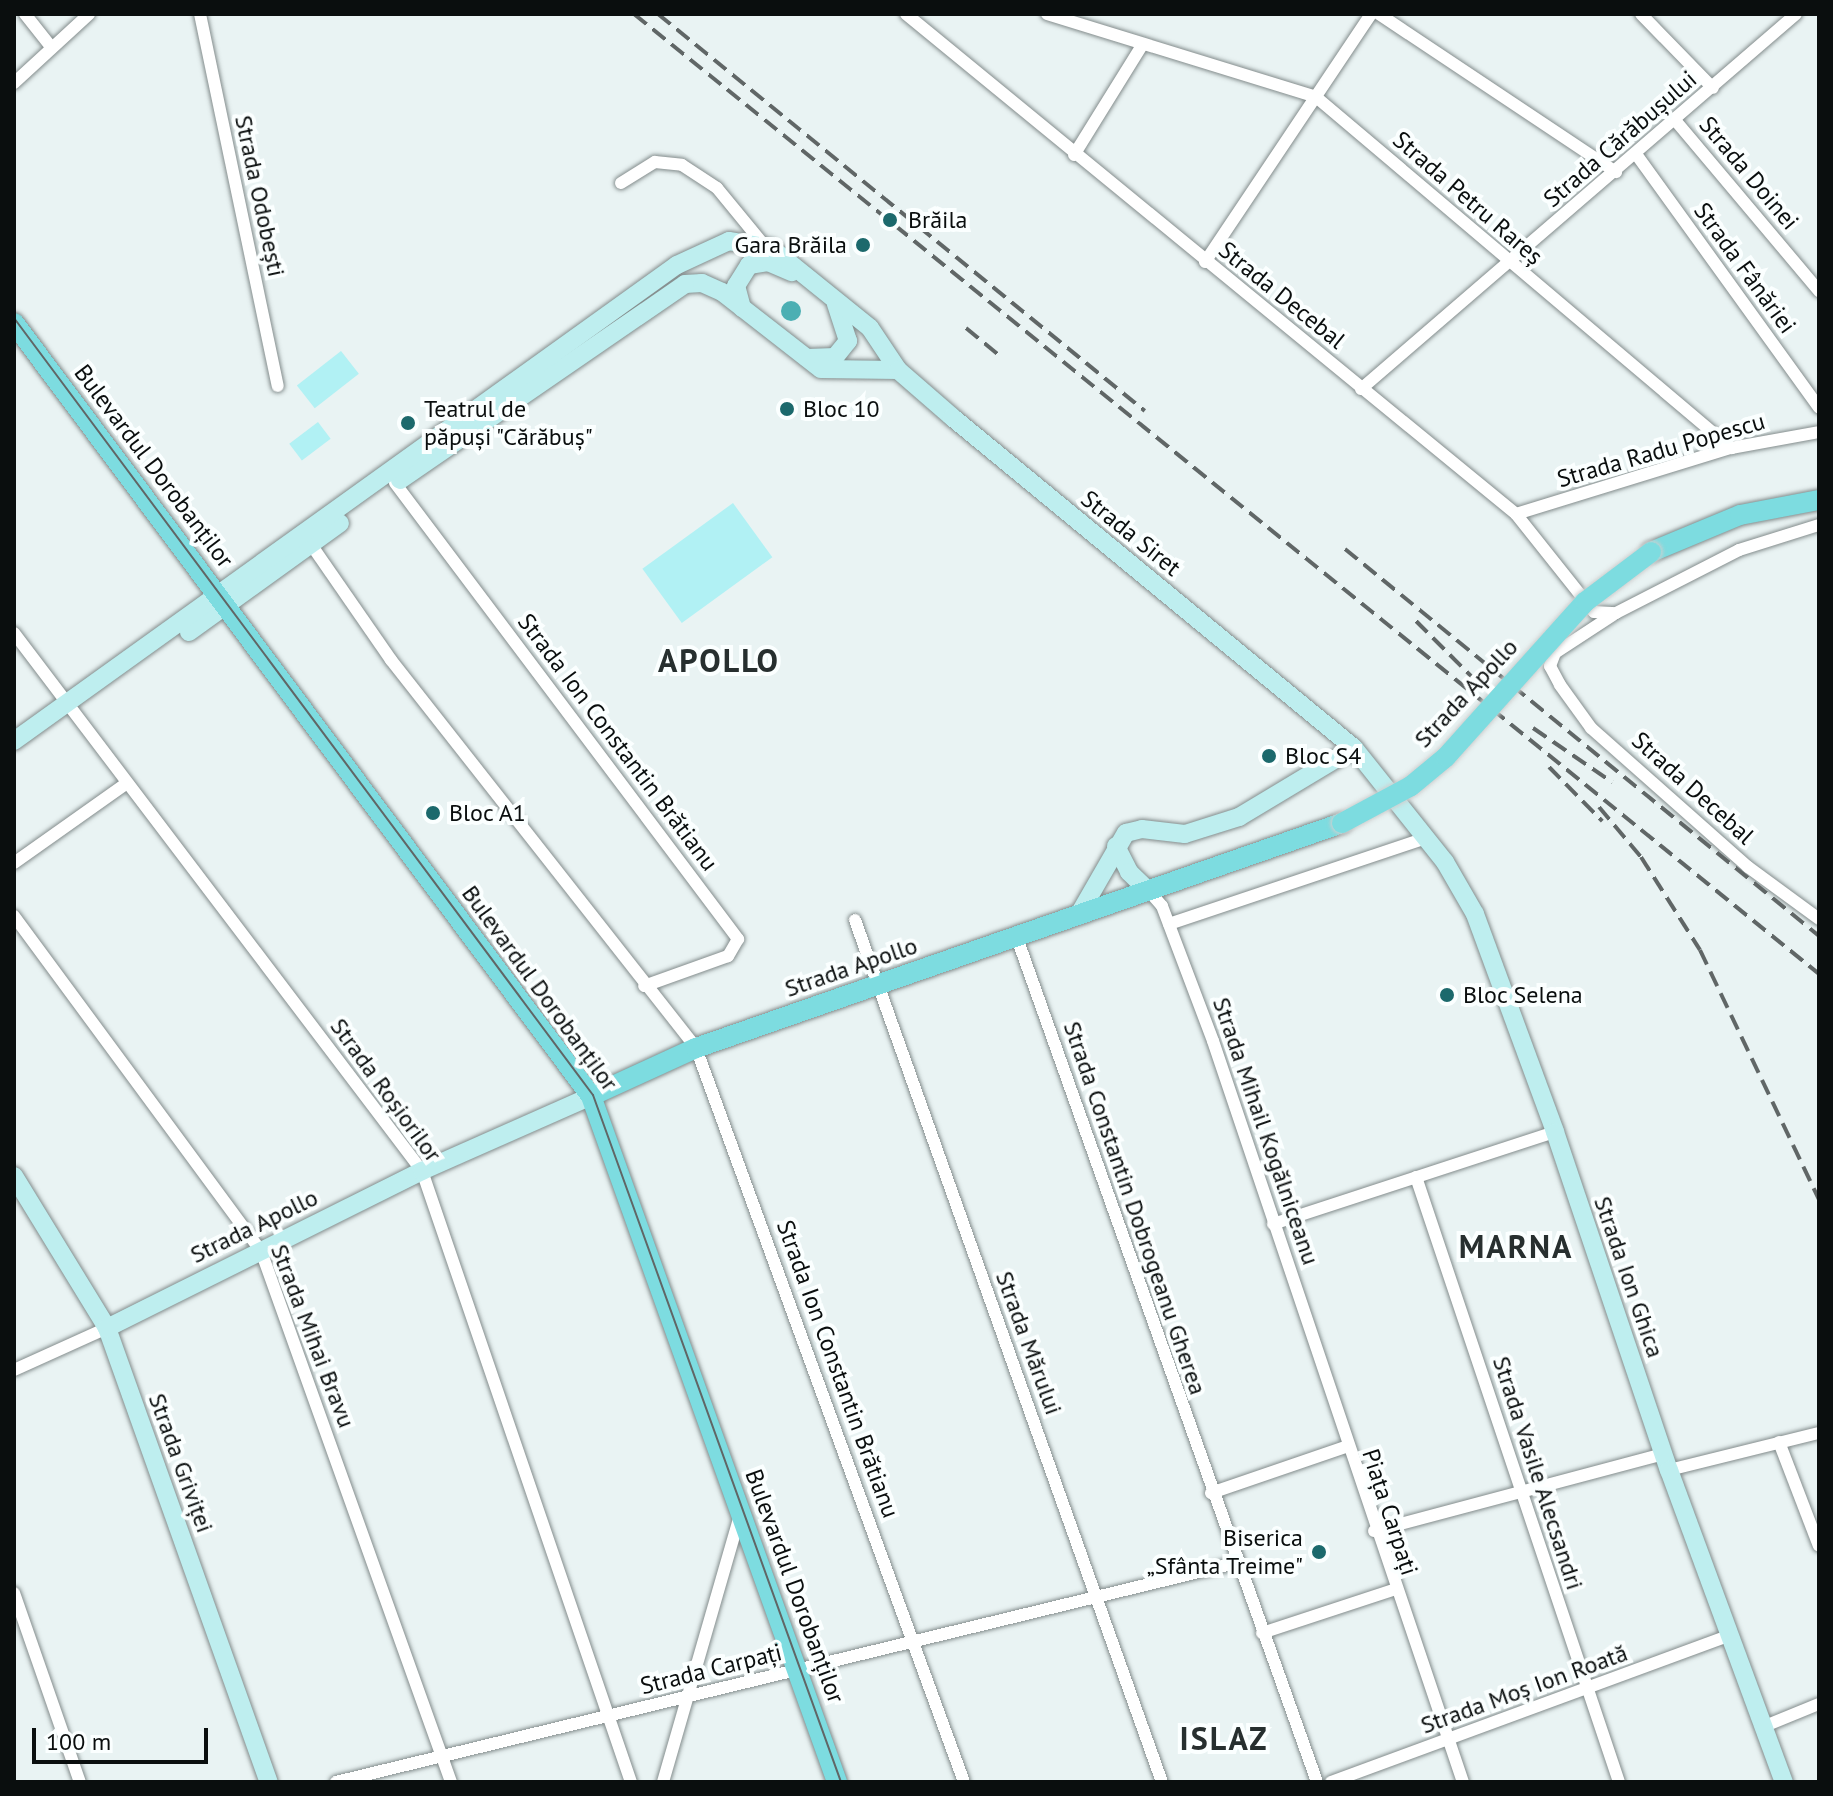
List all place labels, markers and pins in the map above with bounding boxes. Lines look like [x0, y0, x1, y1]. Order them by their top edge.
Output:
place label: Brăila [908, 206, 967, 234]
marker: Brăila [879, 209, 901, 231]
place label: Gara Brăila [735, 231, 847, 259]
marker: Gara Brăila [854, 236, 872, 254]
place label: Teatrul de păpuși "Cărăbuș" [424, 395, 595, 451]
place label: Bloc 10 [803, 395, 880, 423]
marker: Bloc 10 [778, 400, 796, 418]
marker: Teatrul de păpuși "Cărăbuș" [399, 414, 417, 432]
place label: Bloc S4 [1285, 742, 1362, 770]
marker: Bloc S4 [1260, 747, 1278, 765]
place label: Bloc A1 [449, 799, 527, 827]
marker: Bloc A1 [424, 804, 442, 822]
place label: Bloc Selena [1463, 981, 1583, 1009]
marker: Bloc Selena [1438, 986, 1456, 1004]
place label: Biserica „Sfânta Treime" [1146, 1524, 1303, 1580]
marker: Biserica „Sfânta Treime" [1310, 1543, 1328, 1561]

